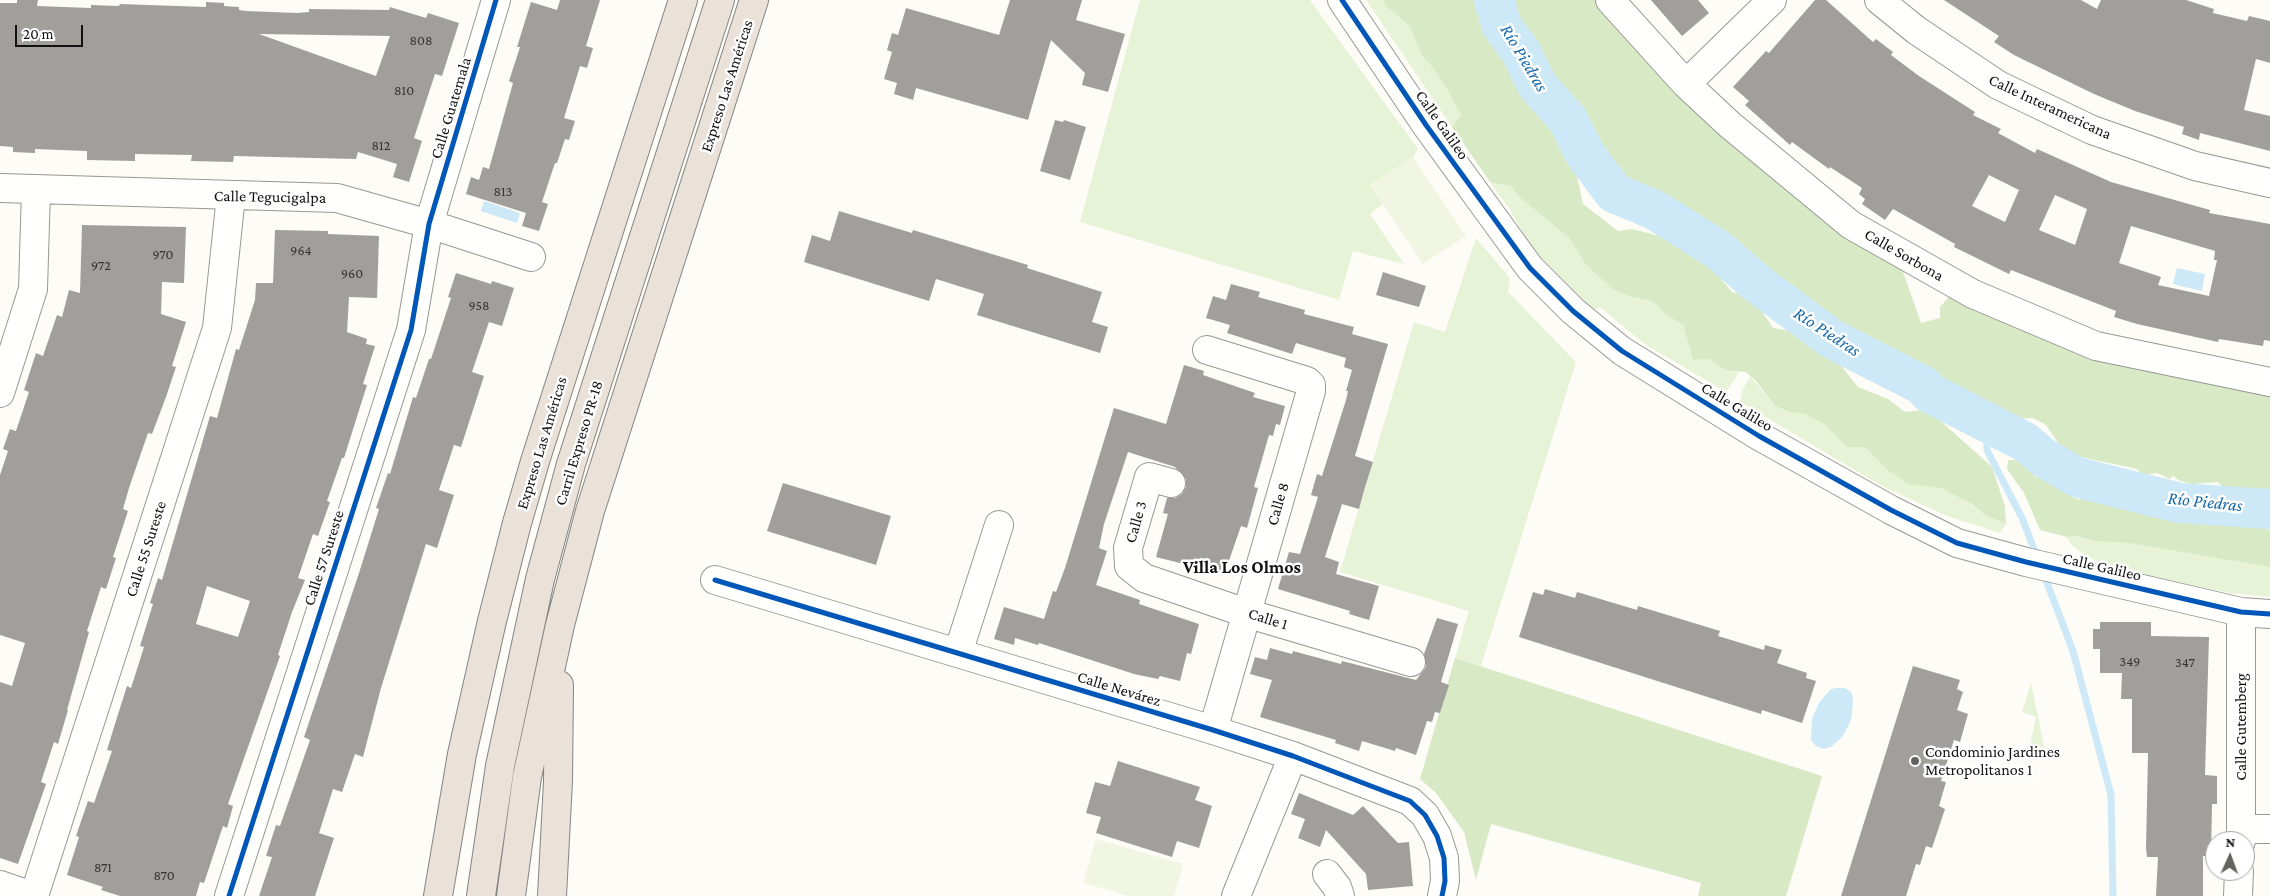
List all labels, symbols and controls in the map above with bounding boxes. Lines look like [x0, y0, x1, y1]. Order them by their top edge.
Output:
scale bar [18, 15, 85, 47]
street label: Expreso Las Américas [697, 18, 757, 154]
water label: Río Piedras [1495, 20, 1553, 96]
text: 20 m [23, 26, 54, 42]
house number: 808 [410, 33, 432, 49]
street label: Calle Guatemala [426, 55, 476, 161]
street label: Calle Interamericana [1985, 70, 2115, 144]
house number: 810 [394, 83, 414, 99]
street label: Calle Galileo [1411, 87, 1473, 163]
house number: 812 [372, 138, 390, 154]
house number: 813 [494, 184, 512, 200]
street label: Calle Tegucigalpa [214, 186, 326, 208]
street label: Calle Sorbona [1861, 225, 1947, 285]
house number: 964 [290, 243, 312, 259]
house number: 970 [152, 247, 174, 263]
house number: 972 [91, 258, 111, 274]
house number: 960 [341, 266, 363, 282]
house number: 958 [468, 298, 490, 314]
water label: Río Piedras [1790, 303, 1864, 361]
street label: Expreso Las Américas [513, 374, 571, 512]
street label: Carril Expreso PR-18 [551, 378, 607, 508]
street label: Calle Galileo [1698, 378, 1776, 436]
street label: Calle 8 [1263, 480, 1293, 528]
water label: Río Piedras [2167, 487, 2243, 517]
street label: Calle 55 Sureste [121, 498, 171, 600]
street label: Calle 3 [1121, 499, 1151, 545]
street label: Calle 57 Sureste [299, 508, 349, 608]
street label: Calle Galileo [2061, 549, 2143, 585]
district label: Villa Los Olmos [1183, 556, 1301, 578]
street label: Calle 1 [1246, 604, 1290, 634]
house number: 349 [2120, 654, 2140, 670]
house number: 347 [2175, 655, 2195, 671]
street label: Calle Nevárez [1075, 667, 1163, 711]
street label: Calle Gutemberg [2231, 673, 2251, 781]
place label: Condominio Jardines Metropolitanos 1 [1925, 742, 2060, 780]
marker: Condominio Jardines Metropolitanos 1 [1909, 755, 1921, 767]
north arrow [2205, 831, 2255, 881]
text: N [2225, 834, 2236, 850]
house number: 871 [94, 860, 112, 876]
house number: 870 [153, 868, 175, 884]

